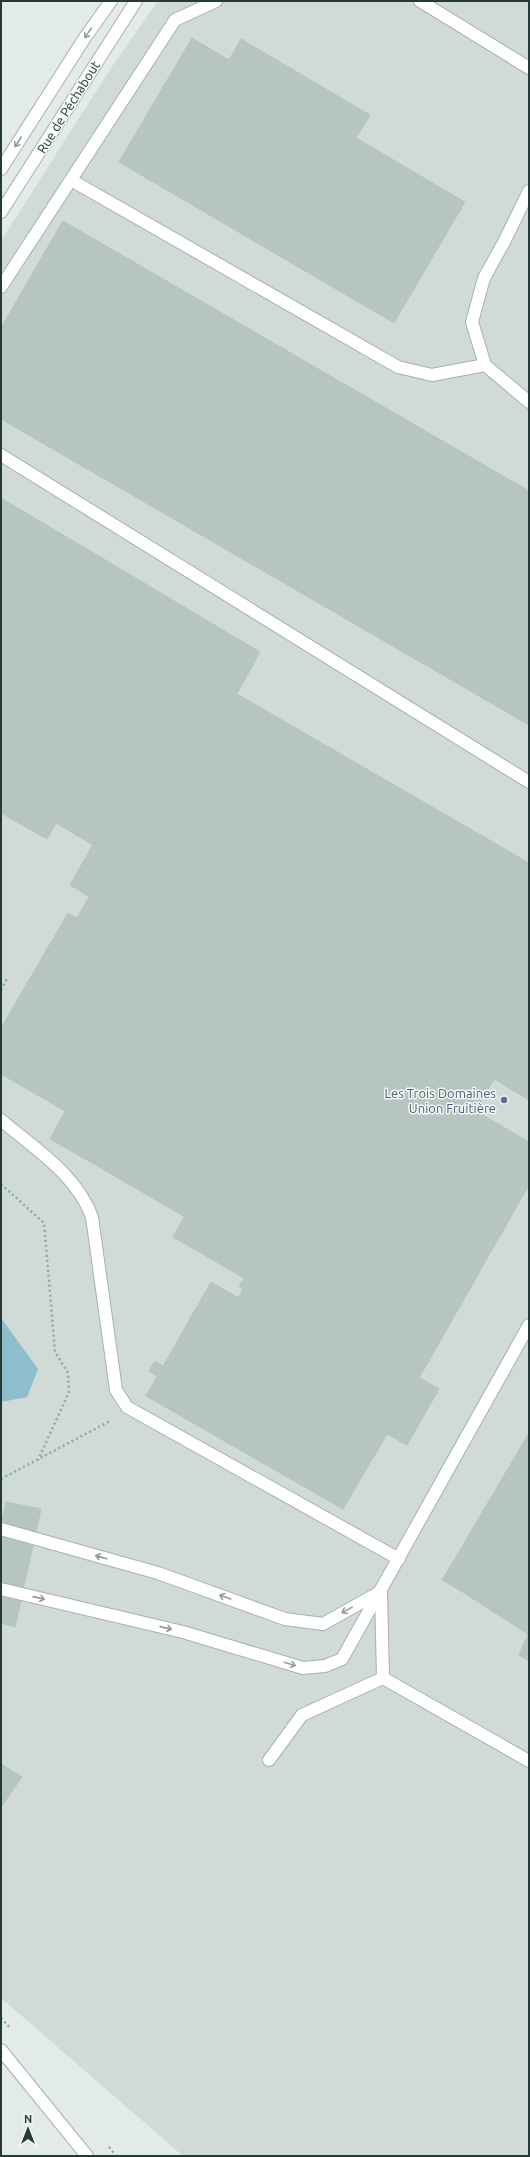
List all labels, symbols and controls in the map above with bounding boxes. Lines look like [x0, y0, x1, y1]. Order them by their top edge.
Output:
one-way arrow [84, 27, 93, 38]
street label: Rue de Péchabout [34, 58, 102, 156]
one-way arrow [14, 136, 22, 147]
place label: Les Trois Domaines Union Fruitière [384, 1086, 496, 1115]
marker: Les Trois Domaines Union Fruitière [499, 1095, 509, 1105]
one-way arrow [95, 1553, 108, 1560]
one-way arrow [219, 1593, 231, 1601]
one-way arrow [32, 1595, 45, 1603]
one-way arrow [341, 1607, 353, 1614]
one-way arrow [159, 1624, 172, 1632]
one-way arrow [284, 1661, 297, 1668]
north arrow [8, 2109, 48, 2149]
text: N [24, 2113, 32, 2125]

